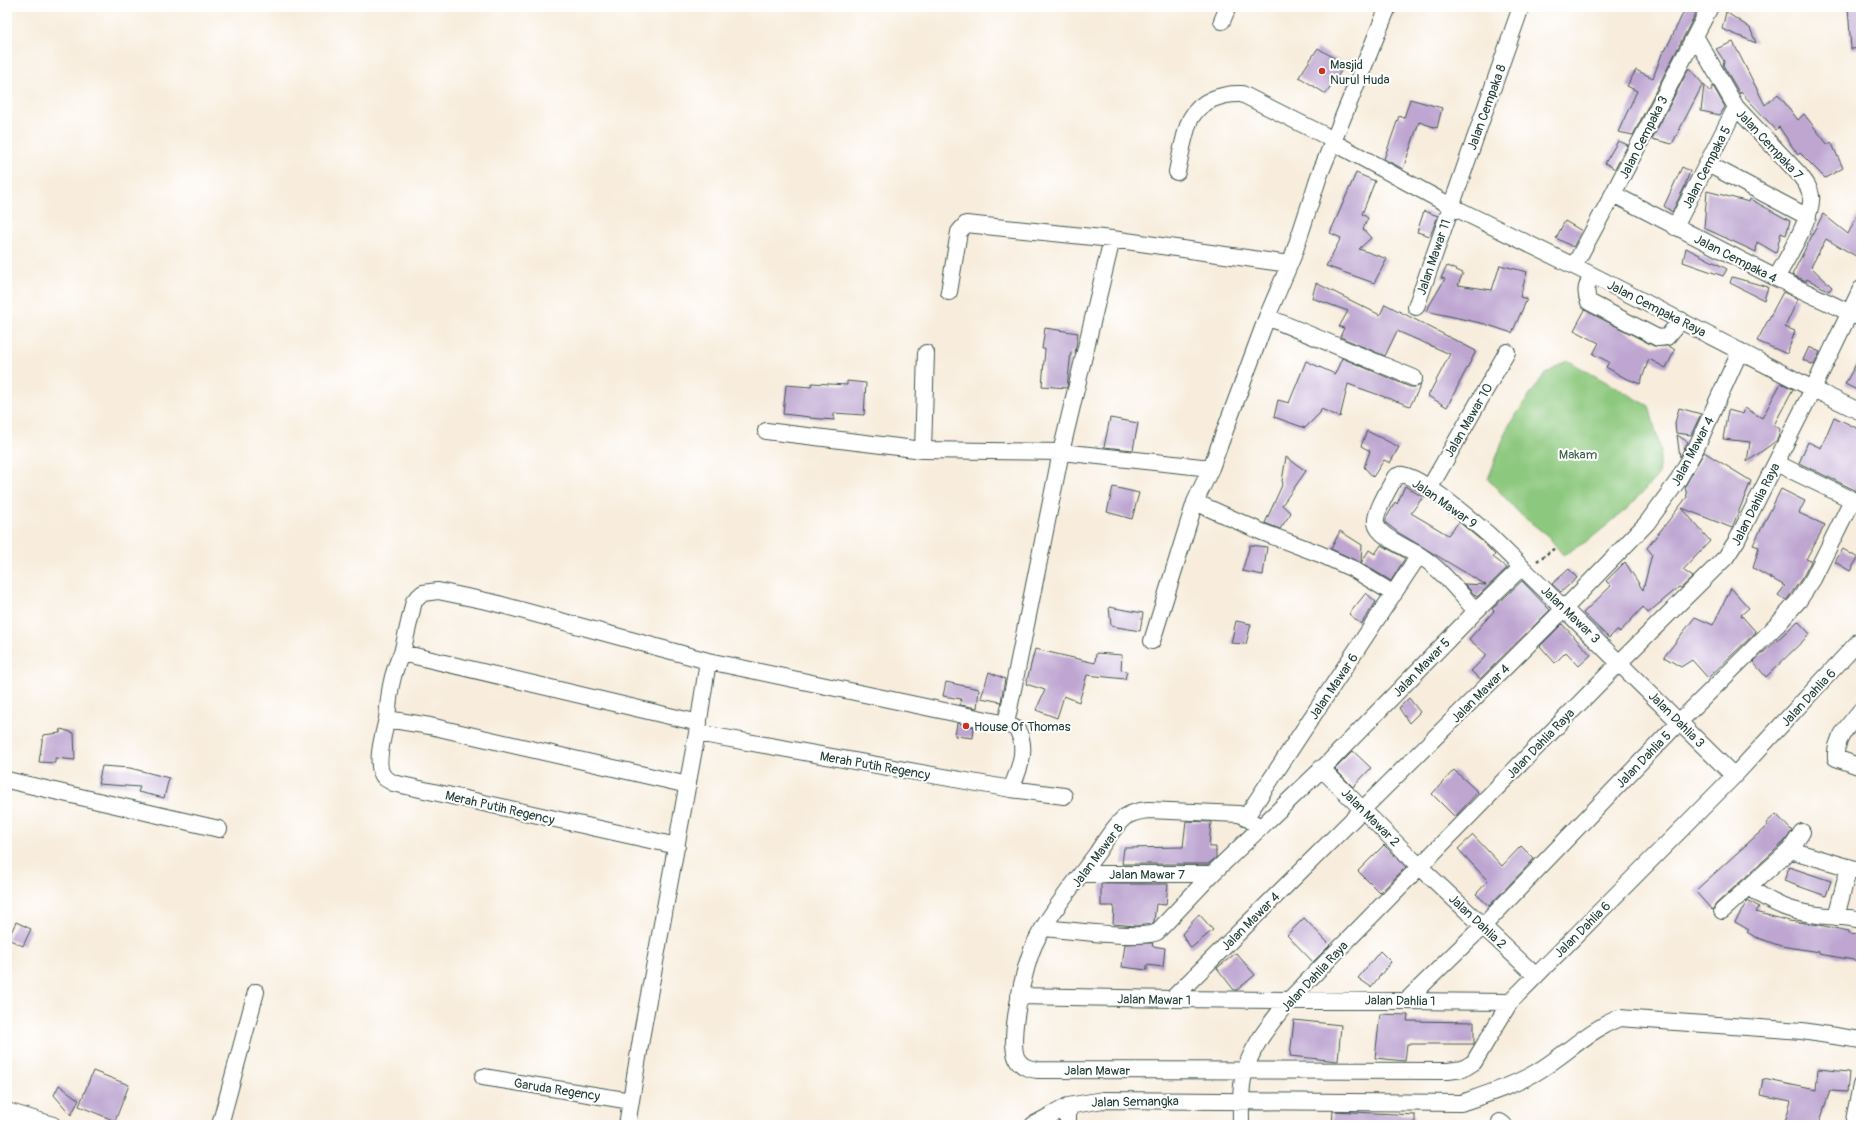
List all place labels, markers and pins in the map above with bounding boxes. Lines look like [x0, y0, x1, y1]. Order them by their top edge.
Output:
place label: Masjid Nurul Huda [1330, 57, 1390, 88]
marker: Masjid Nurul Huda [1317, 66, 1327, 76]
place label: House Of Thomas [974, 719, 1071, 735]
marker: House Of Thomas [961, 721, 971, 731]

